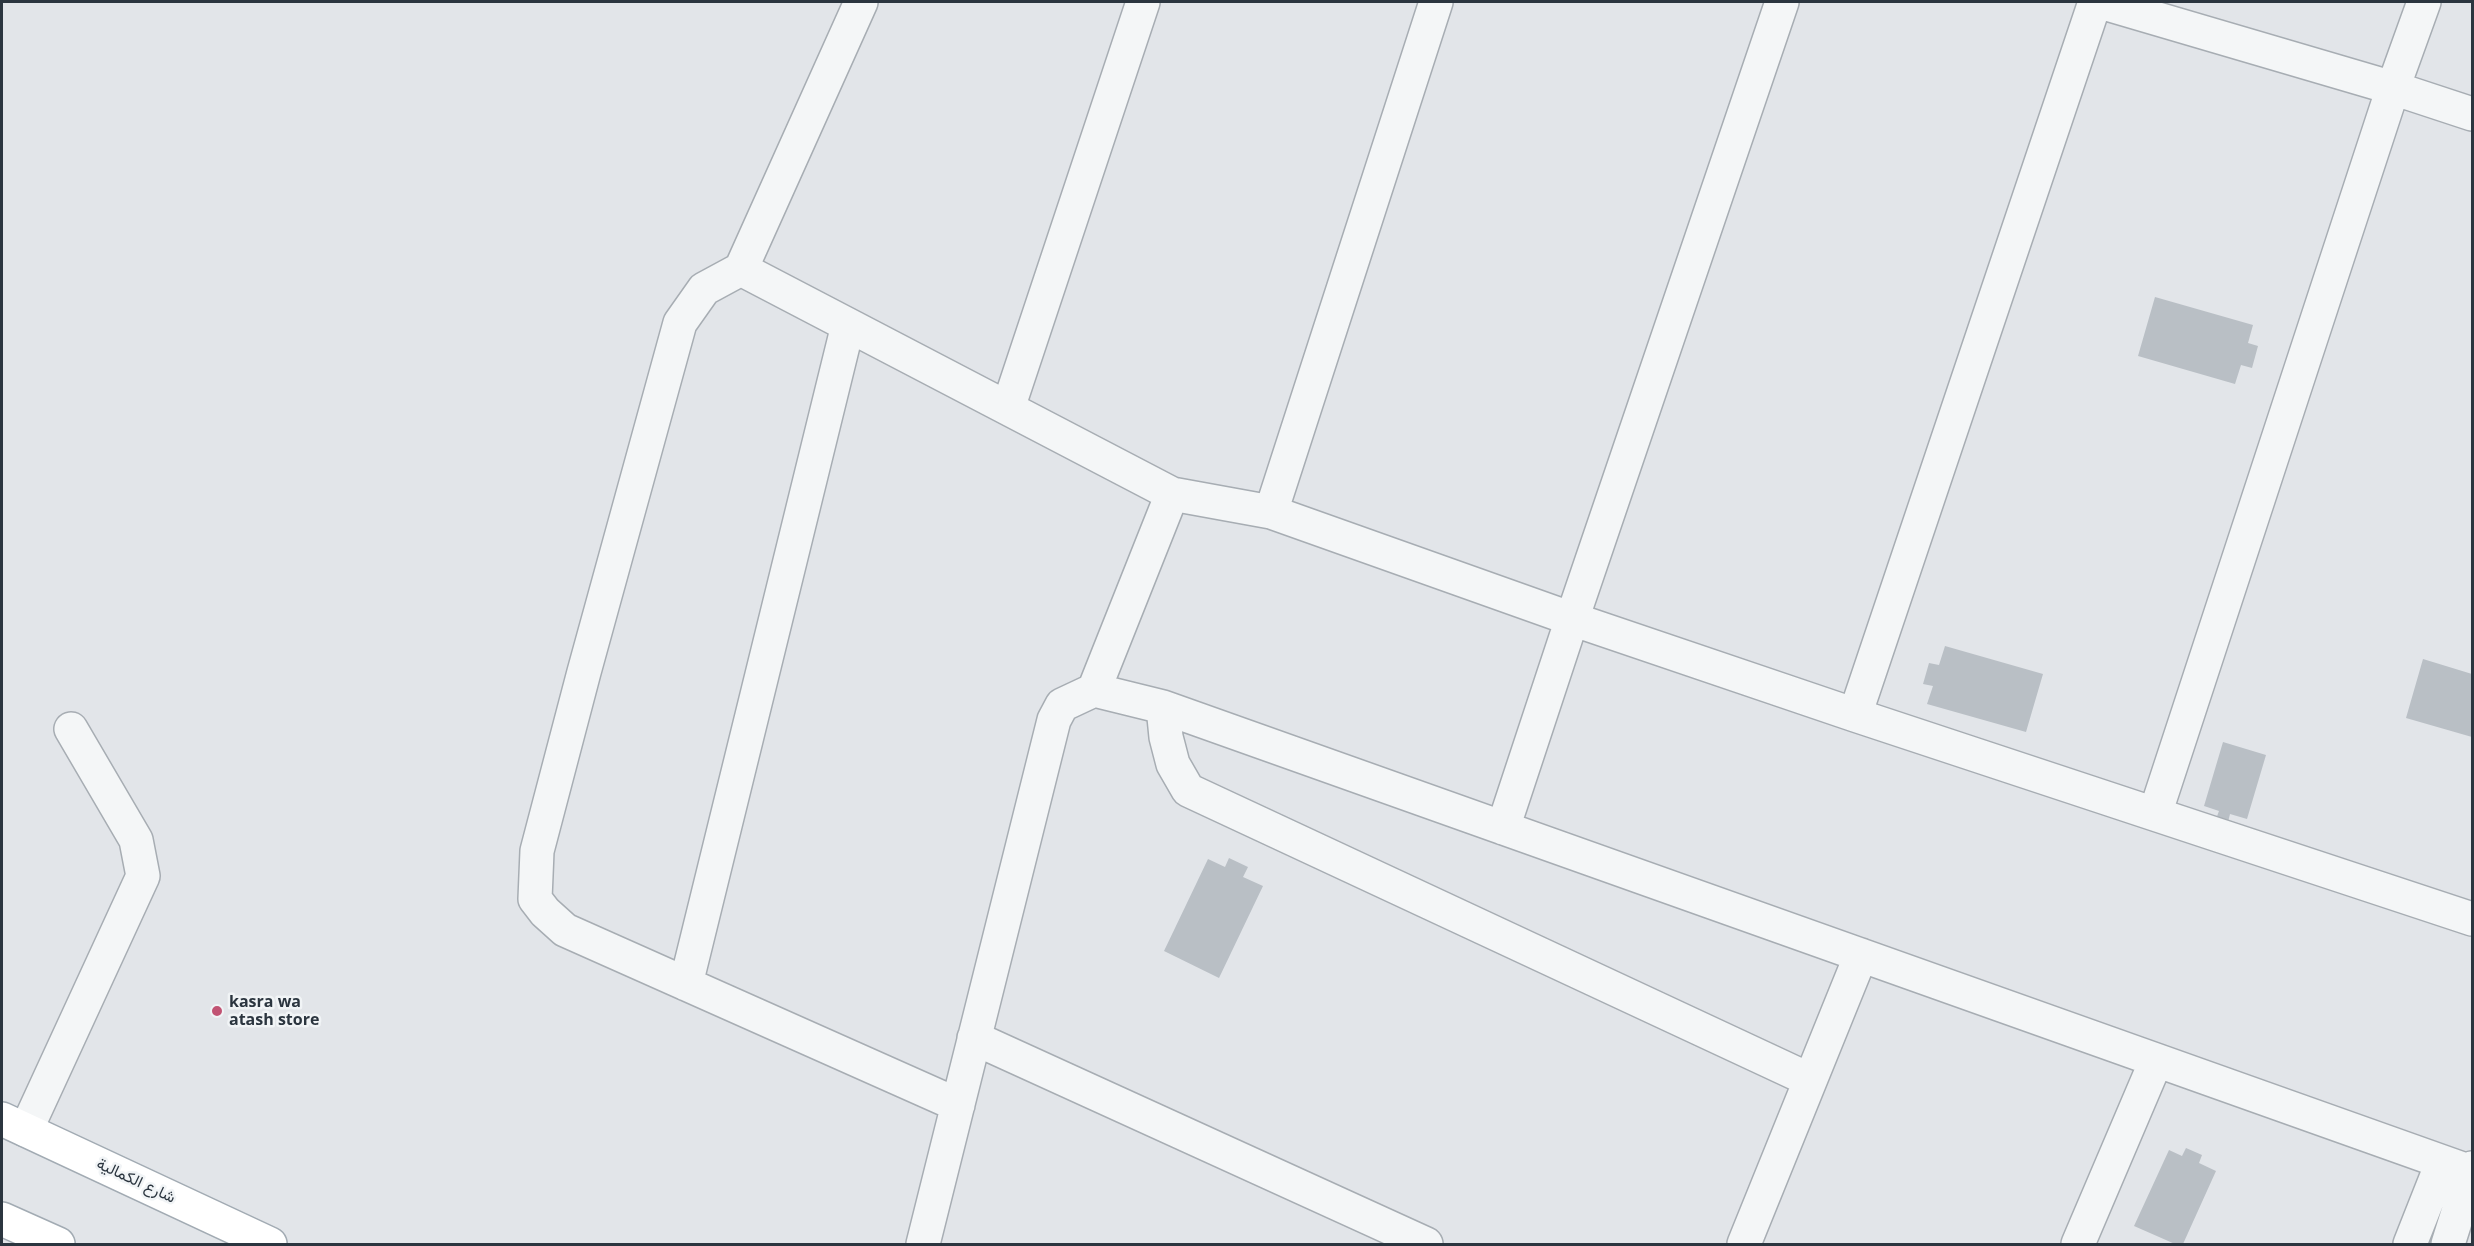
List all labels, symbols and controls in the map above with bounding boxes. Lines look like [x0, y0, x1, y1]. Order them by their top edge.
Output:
place label: kasra wa atash store [229, 992, 319, 1030]
marker: kasra wa atash store [210, 1004, 224, 1018]
street label: شارع الكمالية [93, 1154, 179, 1208]

